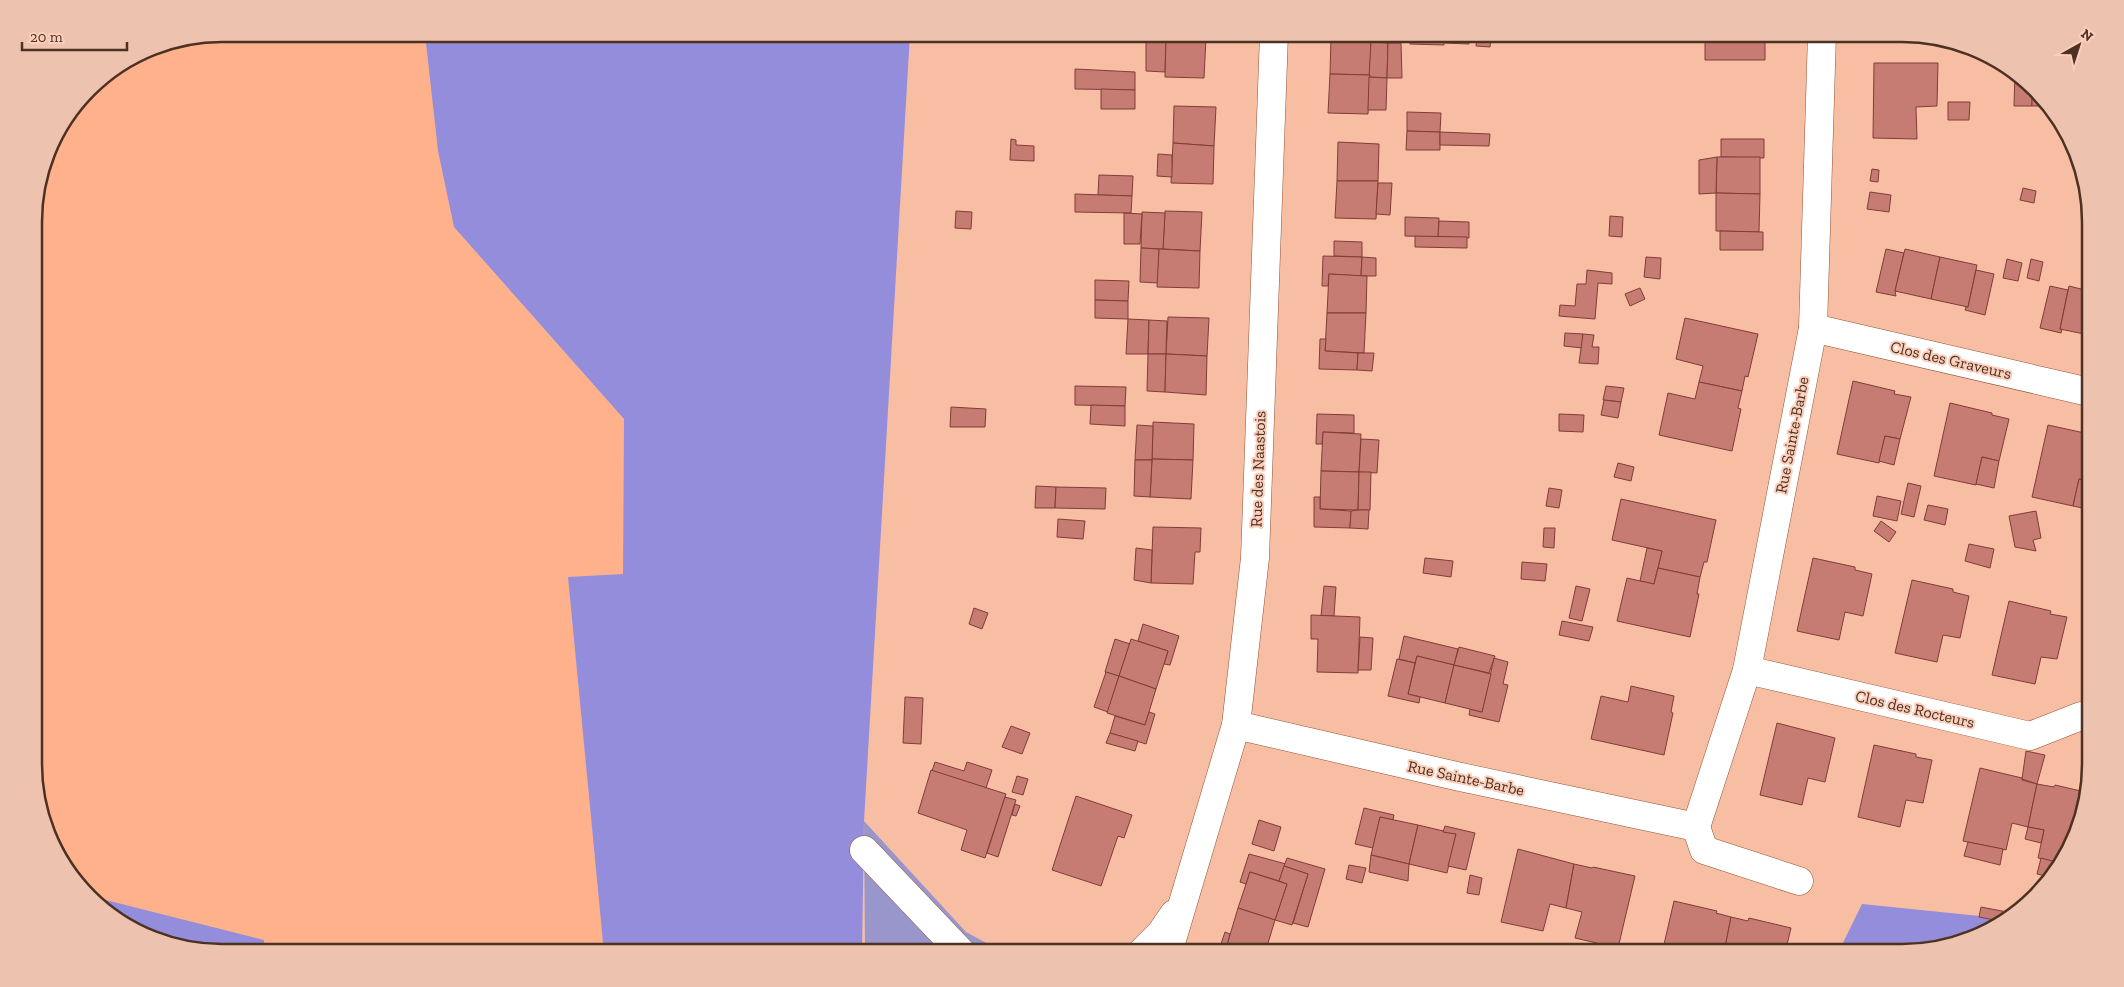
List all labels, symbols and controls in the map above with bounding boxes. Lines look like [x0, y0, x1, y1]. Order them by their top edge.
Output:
scale bar [22, 20, 128, 52]
north arrow [2054, 20, 2104, 70]
text: N [2077, 25, 2097, 45]
text: 20 m [30, 28, 63, 46]
street label: Clos des Graveurs [1889, 337, 2013, 383]
street label: Rue Sainte-Barbe [1771, 375, 1813, 495]
street label: Rue des Naastois [1246, 410, 1270, 528]
street label: Clos des Rocteurs [1854, 686, 1976, 732]
street label: Rue Sainte-Barbe [1406, 756, 1526, 800]

